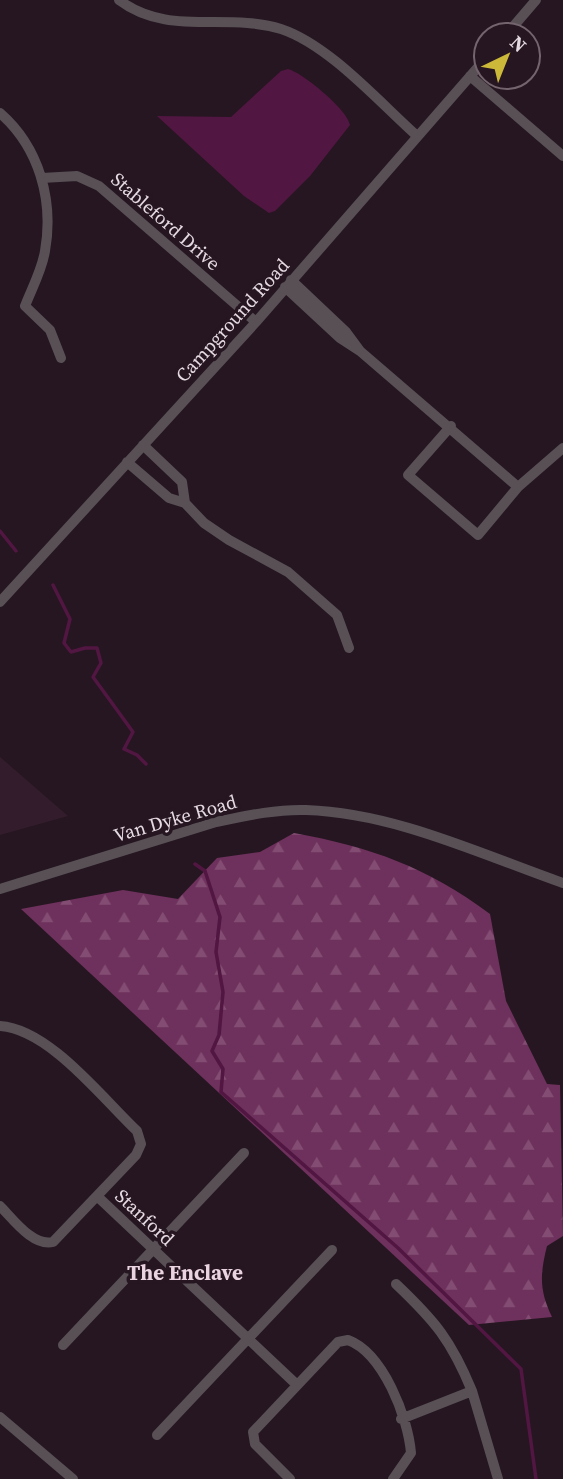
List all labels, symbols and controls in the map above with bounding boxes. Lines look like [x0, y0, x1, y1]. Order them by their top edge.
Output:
north arrow [472, 21, 542, 91]
text: N [505, 29, 533, 58]
street label: Stableford Drive [106, 166, 226, 276]
street label: Campground Road [169, 252, 295, 388]
street label: Van Dyke Road [110, 788, 240, 848]
street label: Stanford [110, 1183, 180, 1251]
district label: The Enclave [127, 1258, 243, 1287]

